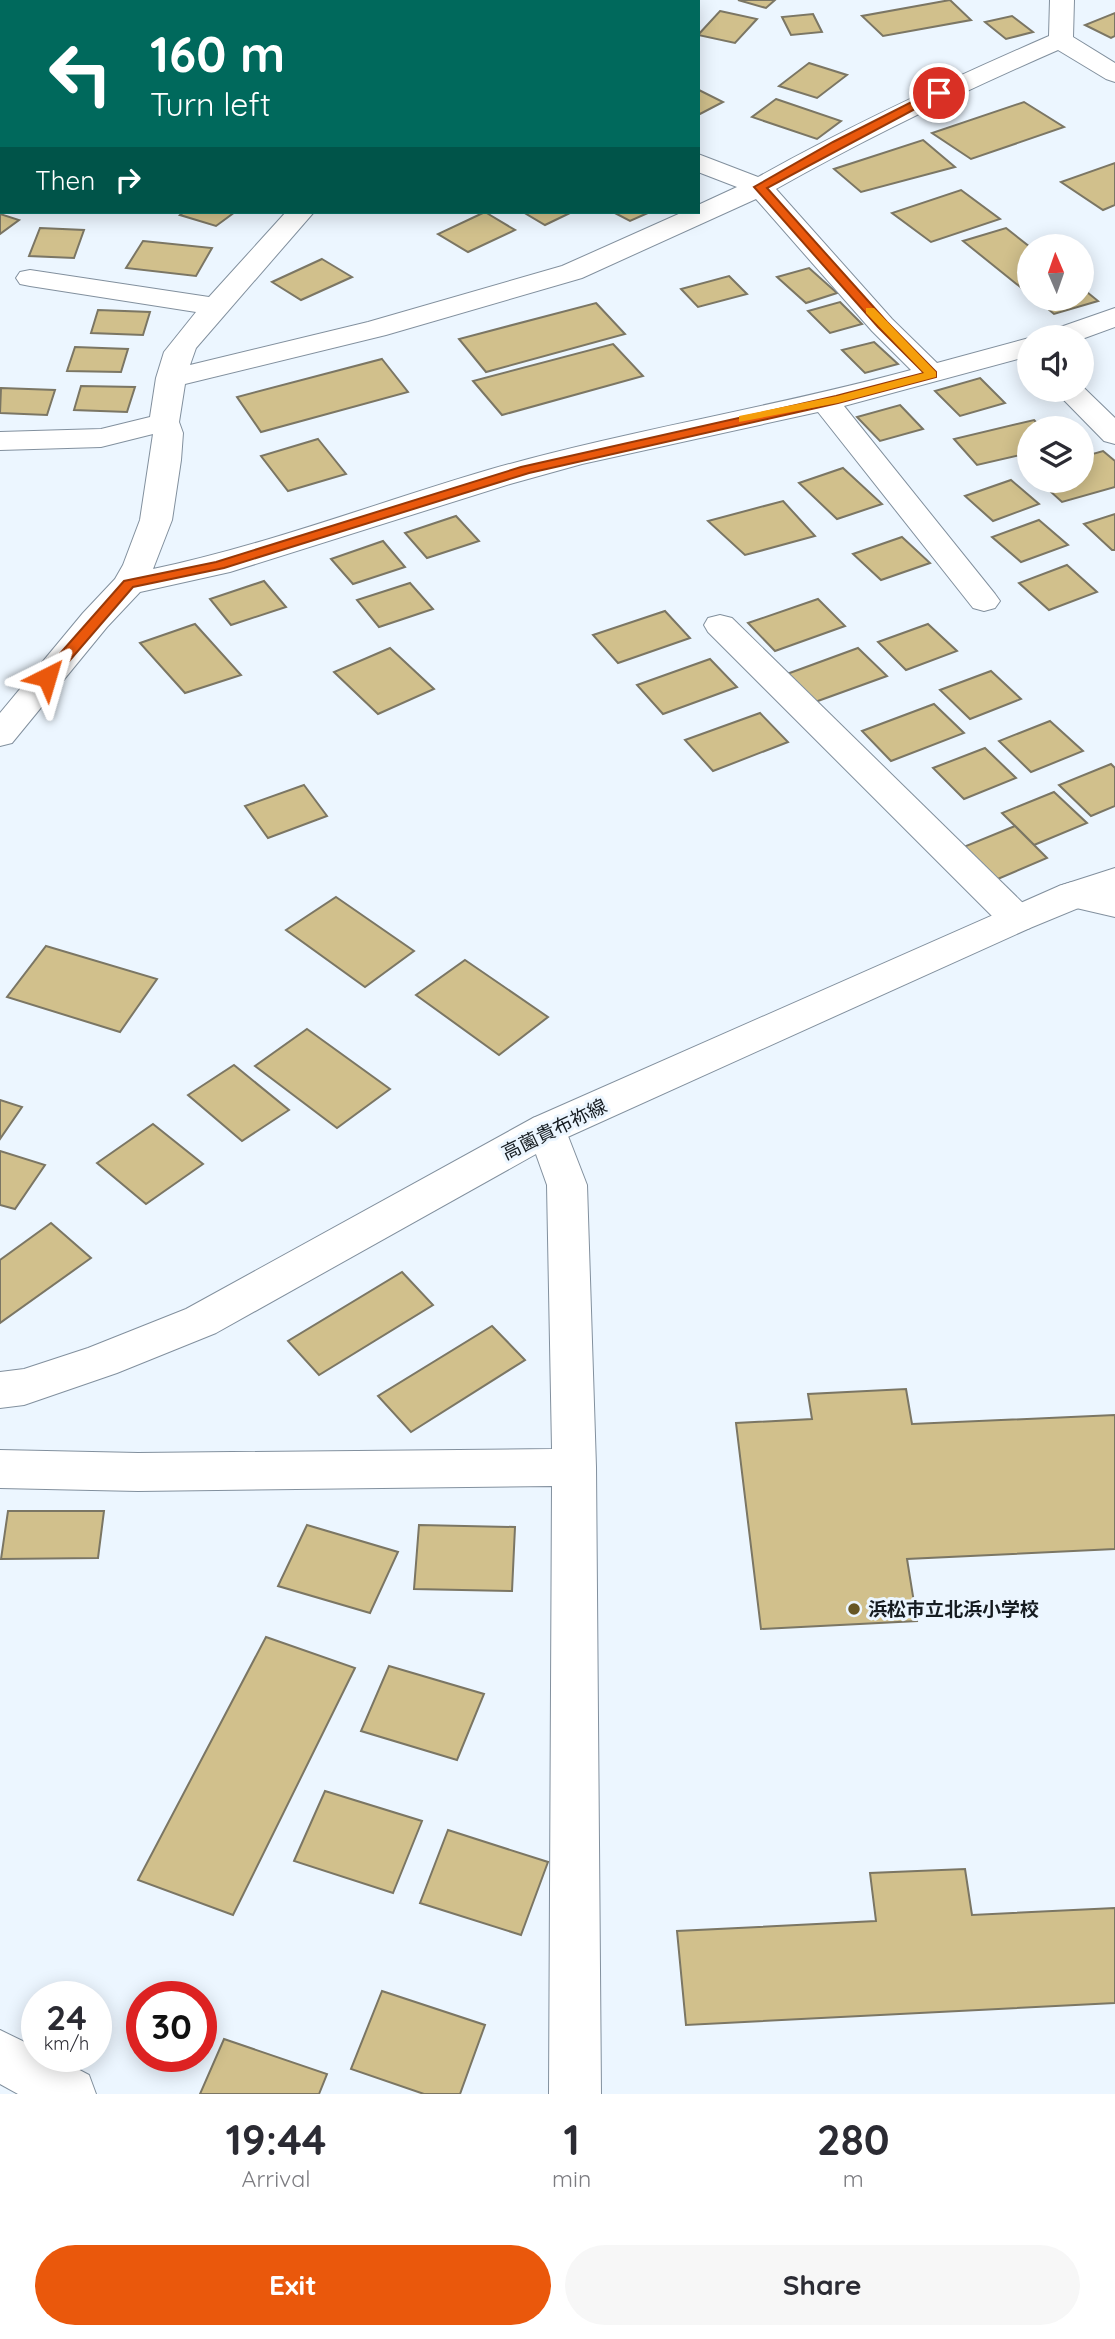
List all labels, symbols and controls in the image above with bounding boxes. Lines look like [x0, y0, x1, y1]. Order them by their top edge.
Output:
text: 160 m [150, 23, 285, 84]
icon: left [35, 28, 126, 119]
pin [909, 63, 969, 123]
icon: arrive [920, 74, 958, 112]
text: Turn left [150, 84, 271, 124]
icon: right [109, 161, 147, 199]
text: Then [35, 164, 95, 197]
north arrow [1017, 234, 1094, 312]
map controls [1017, 234, 1094, 493]
button: sound [1017, 325, 1094, 402]
button: layers [1017, 416, 1094, 493]
position arrow [10, 640, 84, 714]
street label: 高薗貴布祢線 [498, 1093, 610, 1165]
place label: 浜松市立北浜小学校 [868, 1597, 1039, 1621]
marker: 浜松市立北浜小学校 [846, 1601, 862, 1617]
speed limit sign: 30 [126, 1981, 217, 2072]
text: 24 [46, 1995, 87, 2039]
text: km/h [44, 2032, 89, 2055]
text: 19:44 [226, 2113, 327, 2166]
text: 1 [563, 2113, 580, 2166]
text: 280 [817, 2113, 889, 2166]
text: Arrival [242, 2164, 310, 2193]
text: min [552, 2164, 591, 2193]
text: m [843, 2164, 864, 2193]
button: Exit [35, 2245, 551, 2325]
button: Share [565, 2245, 1080, 2325]

